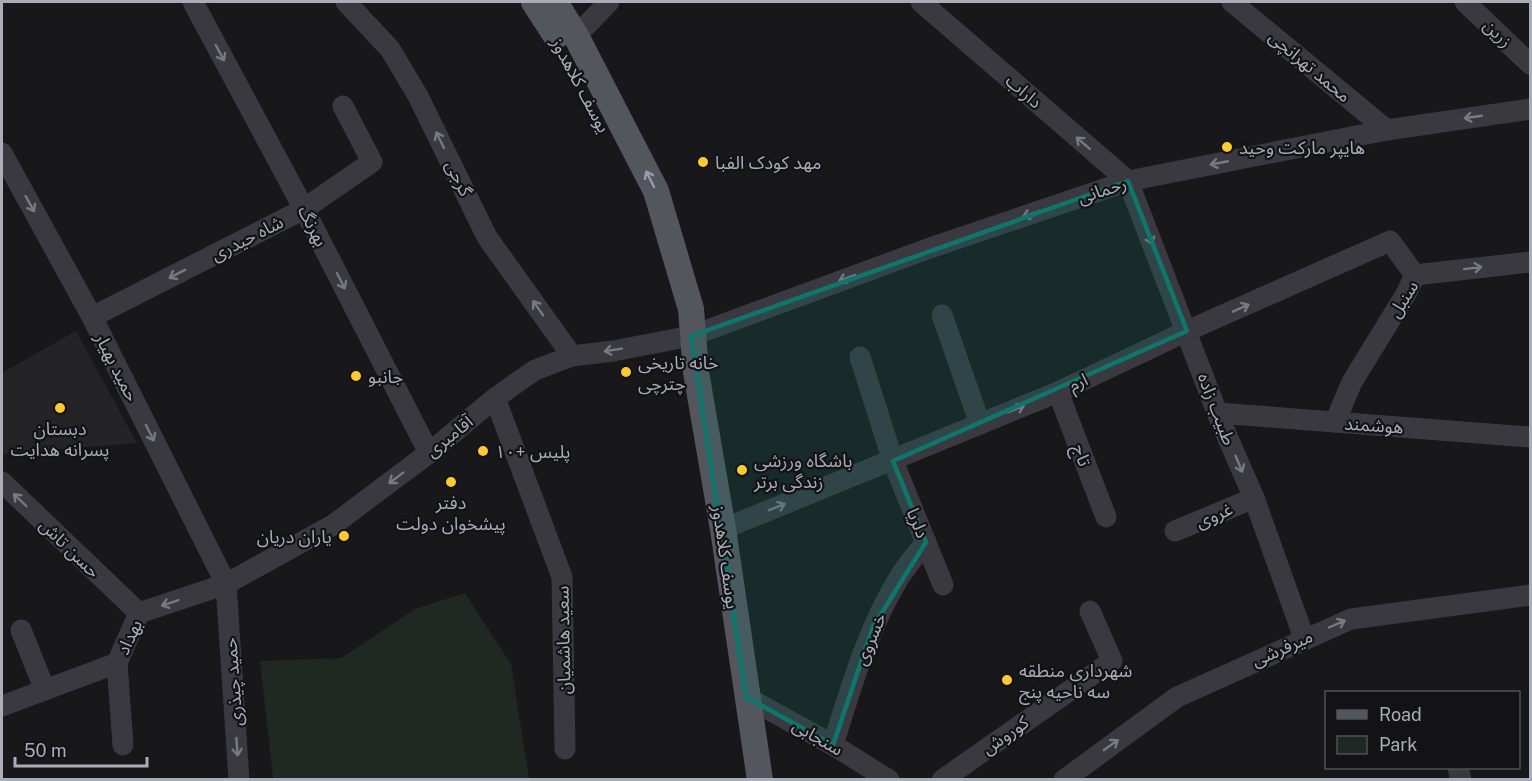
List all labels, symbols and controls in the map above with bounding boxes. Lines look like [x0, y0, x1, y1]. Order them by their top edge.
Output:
street label: زرین [1479, 15, 1517, 52]
street label: محمد تهرانچی [1264, 26, 1355, 107]
street label: یوسف کلاهدوز [546, 33, 615, 137]
one-way arrow [214, 44, 226, 61]
street label: داراب [1001, 70, 1046, 113]
one-way arrow [1463, 112, 1483, 123]
one-way arrow [434, 132, 445, 150]
one-way arrow [1076, 136, 1091, 150]
place label: هایپر مارکت وحید [1239, 137, 1365, 159]
marker: هایپر مارکت وحید [1220, 140, 1234, 154]
place label: مهد کودک الفبا [715, 152, 821, 174]
marker: مهد کودک الفبا [696, 155, 710, 169]
street label: گرجی [440, 156, 477, 200]
one-way arrow [1210, 158, 1229, 169]
one-way arrow [643, 170, 655, 188]
street label: رحمانی [1075, 172, 1129, 209]
one-way arrow [25, 195, 36, 213]
street label: بهرنگ [293, 202, 332, 250]
one-way arrow [1022, 209, 1041, 220]
street label: شاه حیدری [207, 211, 287, 266]
one-way arrow [1144, 226, 1155, 244]
one-way arrow [1463, 263, 1482, 274]
one-way arrow [168, 268, 186, 280]
one-way arrow [335, 272, 347, 289]
one-way arrow [838, 273, 857, 284]
street label: سنبل [1384, 277, 1423, 322]
one-way arrow [532, 301, 544, 317]
one-way arrow [1231, 301, 1249, 313]
street label: حمید بهیار [89, 328, 143, 405]
one-way arrow [604, 345, 624, 356]
place label: خانه تاریخی چترچی [638, 352, 719, 395]
marker: خانه تاریخی چترچی [619, 365, 633, 379]
place label: جانبو [368, 366, 403, 388]
street label: ارم [1065, 368, 1093, 399]
marker: جانبو [349, 369, 363, 383]
street label: طبیب زاده [1193, 370, 1240, 448]
marker: دبستان پسرانه هدایت [53, 401, 67, 415]
one-way arrow [1006, 403, 1025, 414]
street label: آقامیری [421, 410, 478, 462]
street label: هوشمند [1344, 412, 1404, 439]
place label: دبستان پسرانه هدایت [11, 418, 109, 461]
one-way arrow [145, 423, 156, 441]
place label: پلیس +۱۰ [495, 441, 570, 463]
street label: تاج [1065, 441, 1096, 470]
marker: پلیس +۱۰ [476, 444, 490, 458]
place label: باشگاه ورزشی زندگی برتر [753, 450, 852, 493]
one-way arrow [1234, 454, 1245, 473]
marker: باشگاه ورزشی زندگی برتر [735, 463, 749, 477]
one-way arrow [388, 472, 404, 484]
marker: دفتر پیشخوان دولت [444, 475, 458, 489]
place label: دفتر پیشخوان دولت [396, 492, 506, 535]
one-way arrow [13, 493, 28, 508]
street label: غروی [1192, 498, 1236, 533]
one-way arrow [767, 501, 786, 512]
street label: یوسف کلاهدوز [707, 503, 744, 611]
street label: دلریا [902, 505, 933, 541]
street label: حسن تاش [35, 514, 105, 583]
place label: یاران دریان [257, 526, 332, 548]
marker: یاران دریان [337, 529, 351, 543]
street label: سعید هاشمیان [552, 586, 575, 694]
one-way arrow [161, 598, 180, 609]
street label: خسروی [850, 610, 891, 669]
street label: بهداد [112, 616, 146, 658]
one-way arrow [1328, 618, 1346, 629]
street label: میرفرشی [1248, 625, 1316, 672]
street label: حمید چیذری [219, 637, 248, 727]
place label: شهرداری منطقه سه ناحیه پنج [1019, 660, 1132, 705]
marker: شهرداری منطقه سه ناحیه پنج [1000, 673, 1014, 687]
legend [1325, 691, 1520, 769]
text: Road [1379, 704, 1422, 725]
street label: کوروش [978, 711, 1034, 759]
street label: سنجابی [788, 714, 847, 761]
scale bar [15, 730, 147, 768]
text: Park [1379, 734, 1417, 755]
one-way arrow [232, 737, 243, 757]
one-way arrow [1102, 739, 1118, 751]
text: 50 m [24, 740, 67, 761]

